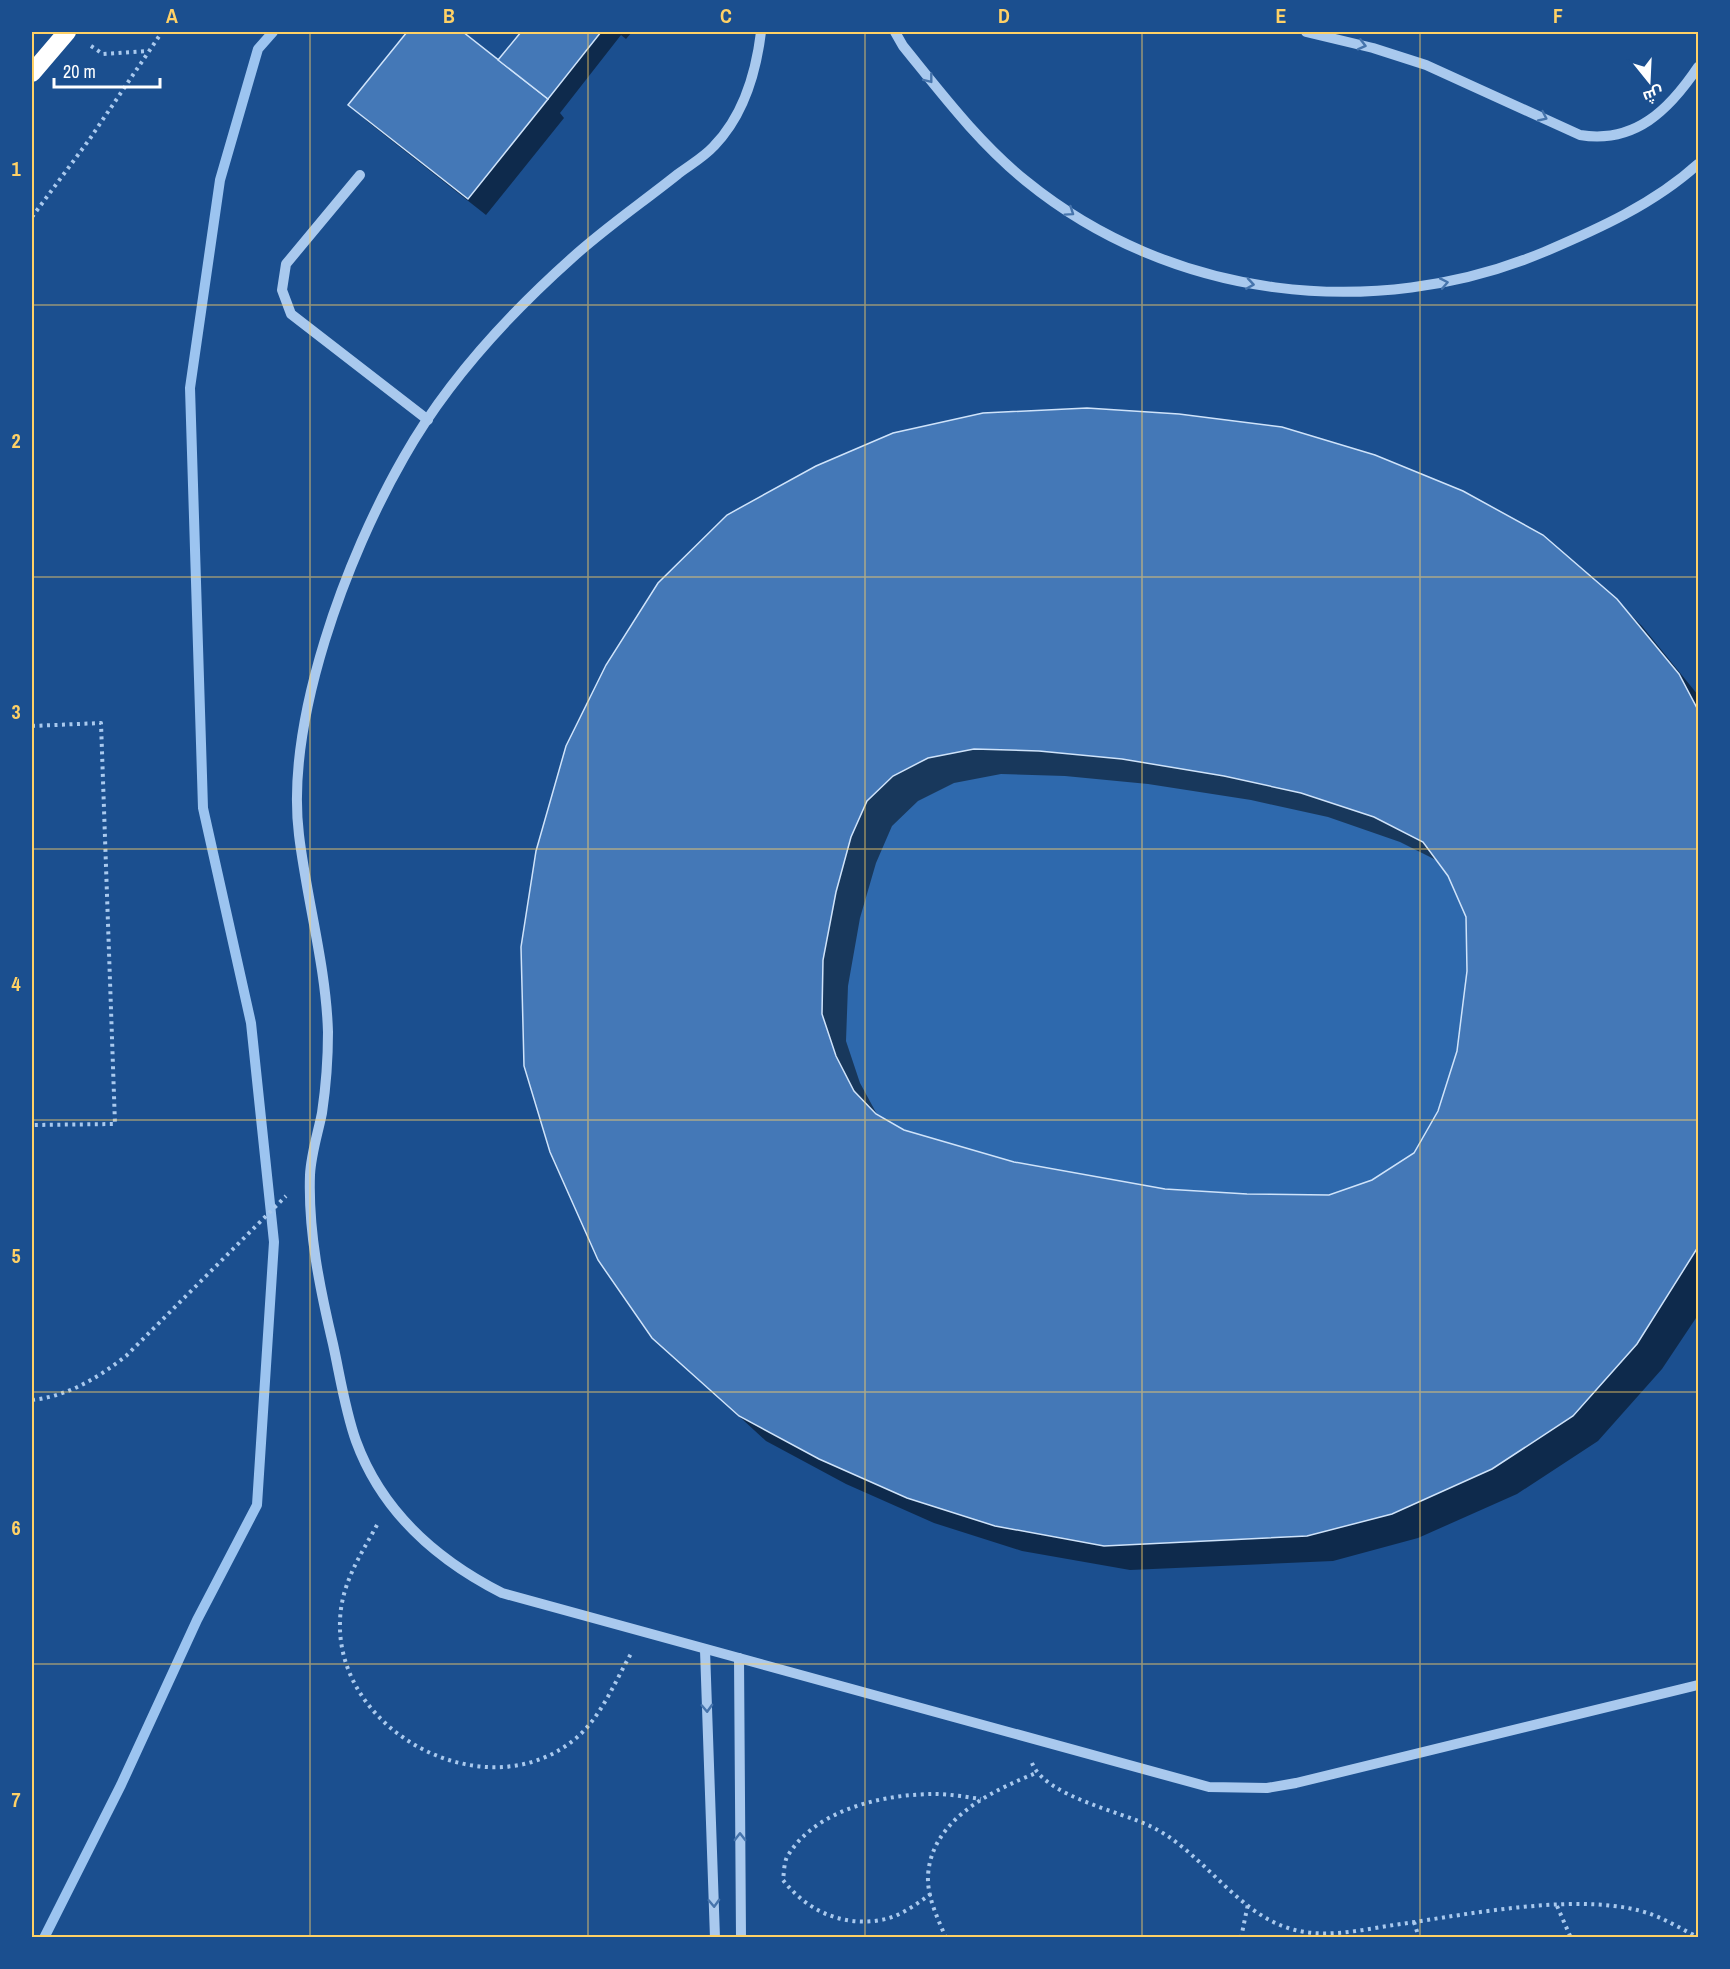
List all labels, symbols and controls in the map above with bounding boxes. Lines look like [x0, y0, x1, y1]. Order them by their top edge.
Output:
text: A [166, 2, 178, 29]
text: B [443, 2, 455, 29]
text: C [720, 2, 732, 29]
text: D [998, 2, 1010, 29]
text: E [1276, 2, 1287, 29]
text: F [1553, 2, 1563, 29]
one-way arrow [1357, 38, 1367, 51]
scale bar [54, 51, 160, 89]
north arrow [1619, 51, 1679, 111]
text: 20 m [63, 59, 96, 84]
one-way arrow [922, 72, 933, 83]
text: ش [1640, 82, 1667, 109]
one-way arrow [1537, 110, 1548, 122]
text: 1 [11, 155, 21, 182]
one-way arrow [1063, 205, 1074, 216]
one-way arrow [1246, 277, 1255, 289]
one-way arrow [1439, 277, 1449, 290]
text: 2 [11, 427, 21, 454]
text: 3 [11, 698, 21, 725]
text: 4 [11, 970, 21, 997]
text: 5 [11, 1242, 21, 1269]
text: 6 [11, 1514, 21, 1541]
one-way arrow [700, 1704, 713, 1713]
text: 7 [11, 1786, 21, 1813]
one-way arrow [734, 1833, 746, 1842]
one-way arrow [707, 1898, 720, 1907]

